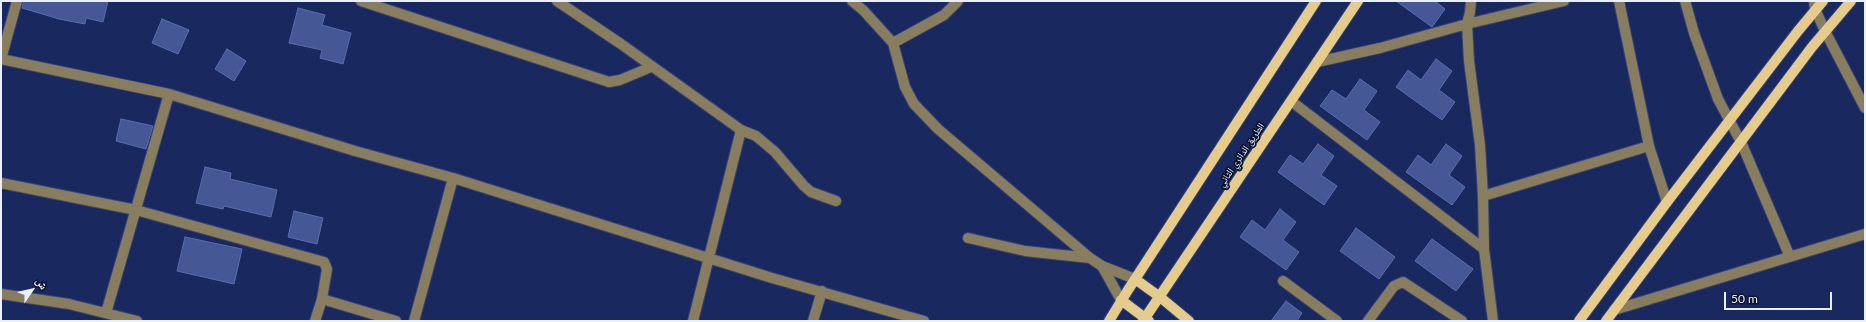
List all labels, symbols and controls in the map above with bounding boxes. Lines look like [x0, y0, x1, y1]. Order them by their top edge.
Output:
street label: الطريق الدائري الثاني [1215, 121, 1267, 189]
north arrow [12, 270, 52, 310]
text: ش [34, 275, 51, 291]
scale bar [1726, 284, 1834, 310]
text: 50 m [1731, 291, 1758, 306]

